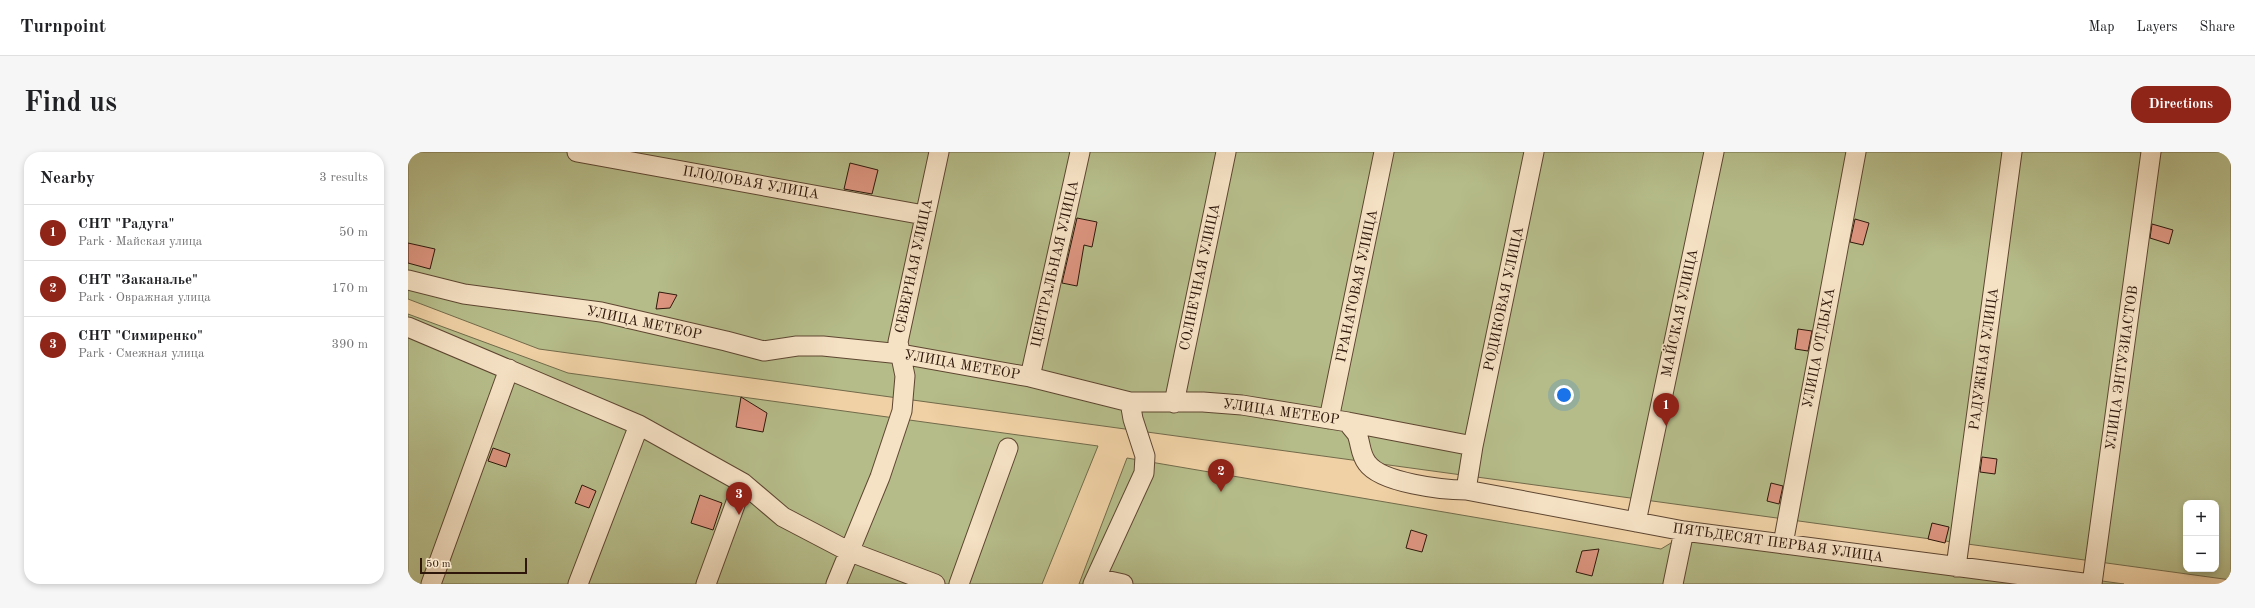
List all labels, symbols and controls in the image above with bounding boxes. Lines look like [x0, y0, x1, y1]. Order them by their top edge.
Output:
text: Turnpoint [20, 18, 106, 37]
text: Map [2089, 20, 2115, 34]
text: Layers [2137, 20, 2178, 34]
text: Share [2200, 20, 2235, 34]
button: Directions [2131, 86, 2231, 123]
text: Find us [24, 90, 117, 118]
street label: ПЛОДОВАЯ УЛИЦА [682, 164, 821, 202]
text: Nearby [40, 170, 95, 187]
text: 3 results [319, 171, 368, 184]
street label: ЦЕНТРАЛЬНАЯ УЛИЦА [1029, 179, 1081, 349]
street label: СЕВЕРНАЯ УЛИЦА [893, 197, 935, 335]
street label: СОЛНЕЧНАЯ УЛИЦА [1178, 202, 1223, 352]
street label: ГРАНАТОВАЯ УЛИЦА [1334, 208, 1380, 364]
text: СНТ "Радуга" [78, 217, 175, 232]
street label: РОДИКОВАЯ УЛИЦА [1482, 225, 1526, 372]
text: 1 [49, 226, 57, 239]
text: 50 m [339, 226, 368, 239]
text: Park · Майская улица [78, 235, 202, 248]
street label: МАЙСКАЯ УЛИЦА [1656, 247, 1700, 378]
text: СНТ "Заканалье" [78, 273, 198, 288]
text: 2 [49, 282, 57, 295]
text: 170 m [331, 282, 368, 295]
street label: УЛИЦА ЭНТУЗИАСТОВ [2103, 285, 2141, 451]
street label: УЛИЦА ОТДЫХА [1800, 286, 1838, 409]
street label: РАДУЖНАЯ УЛИЦА [1967, 287, 2001, 431]
text: Park · Овражная улица [78, 291, 211, 304]
street label: УЛИЦА МЕТЕОР [585, 304, 703, 342]
text: СНТ "Симиренко" [78, 329, 203, 344]
text: 3 [49, 338, 57, 351]
text: 390 m [331, 338, 368, 351]
text: Park · Смежная улица [78, 347, 204, 360]
street label: УЛИЦА МЕТЕОР [903, 348, 1021, 382]
your location [1554, 385, 1574, 405]
pin: 1 [1653, 393, 1679, 426]
street label: УЛИЦА МЕТЕОР [1222, 397, 1340, 427]
pin: 2 [1208, 459, 1234, 492]
pin: 3 [726, 482, 752, 515]
map controls [2183, 500, 2219, 572]
button: + [2183, 500, 2219, 536]
street label: ПЯТЬДЕСЯТ ПЕРВАЯ УЛИЦА [1672, 521, 1885, 565]
button: − [2183, 536, 2219, 572]
scale bar [420, 556, 527, 575]
text: 50 m [426, 559, 451, 570]

